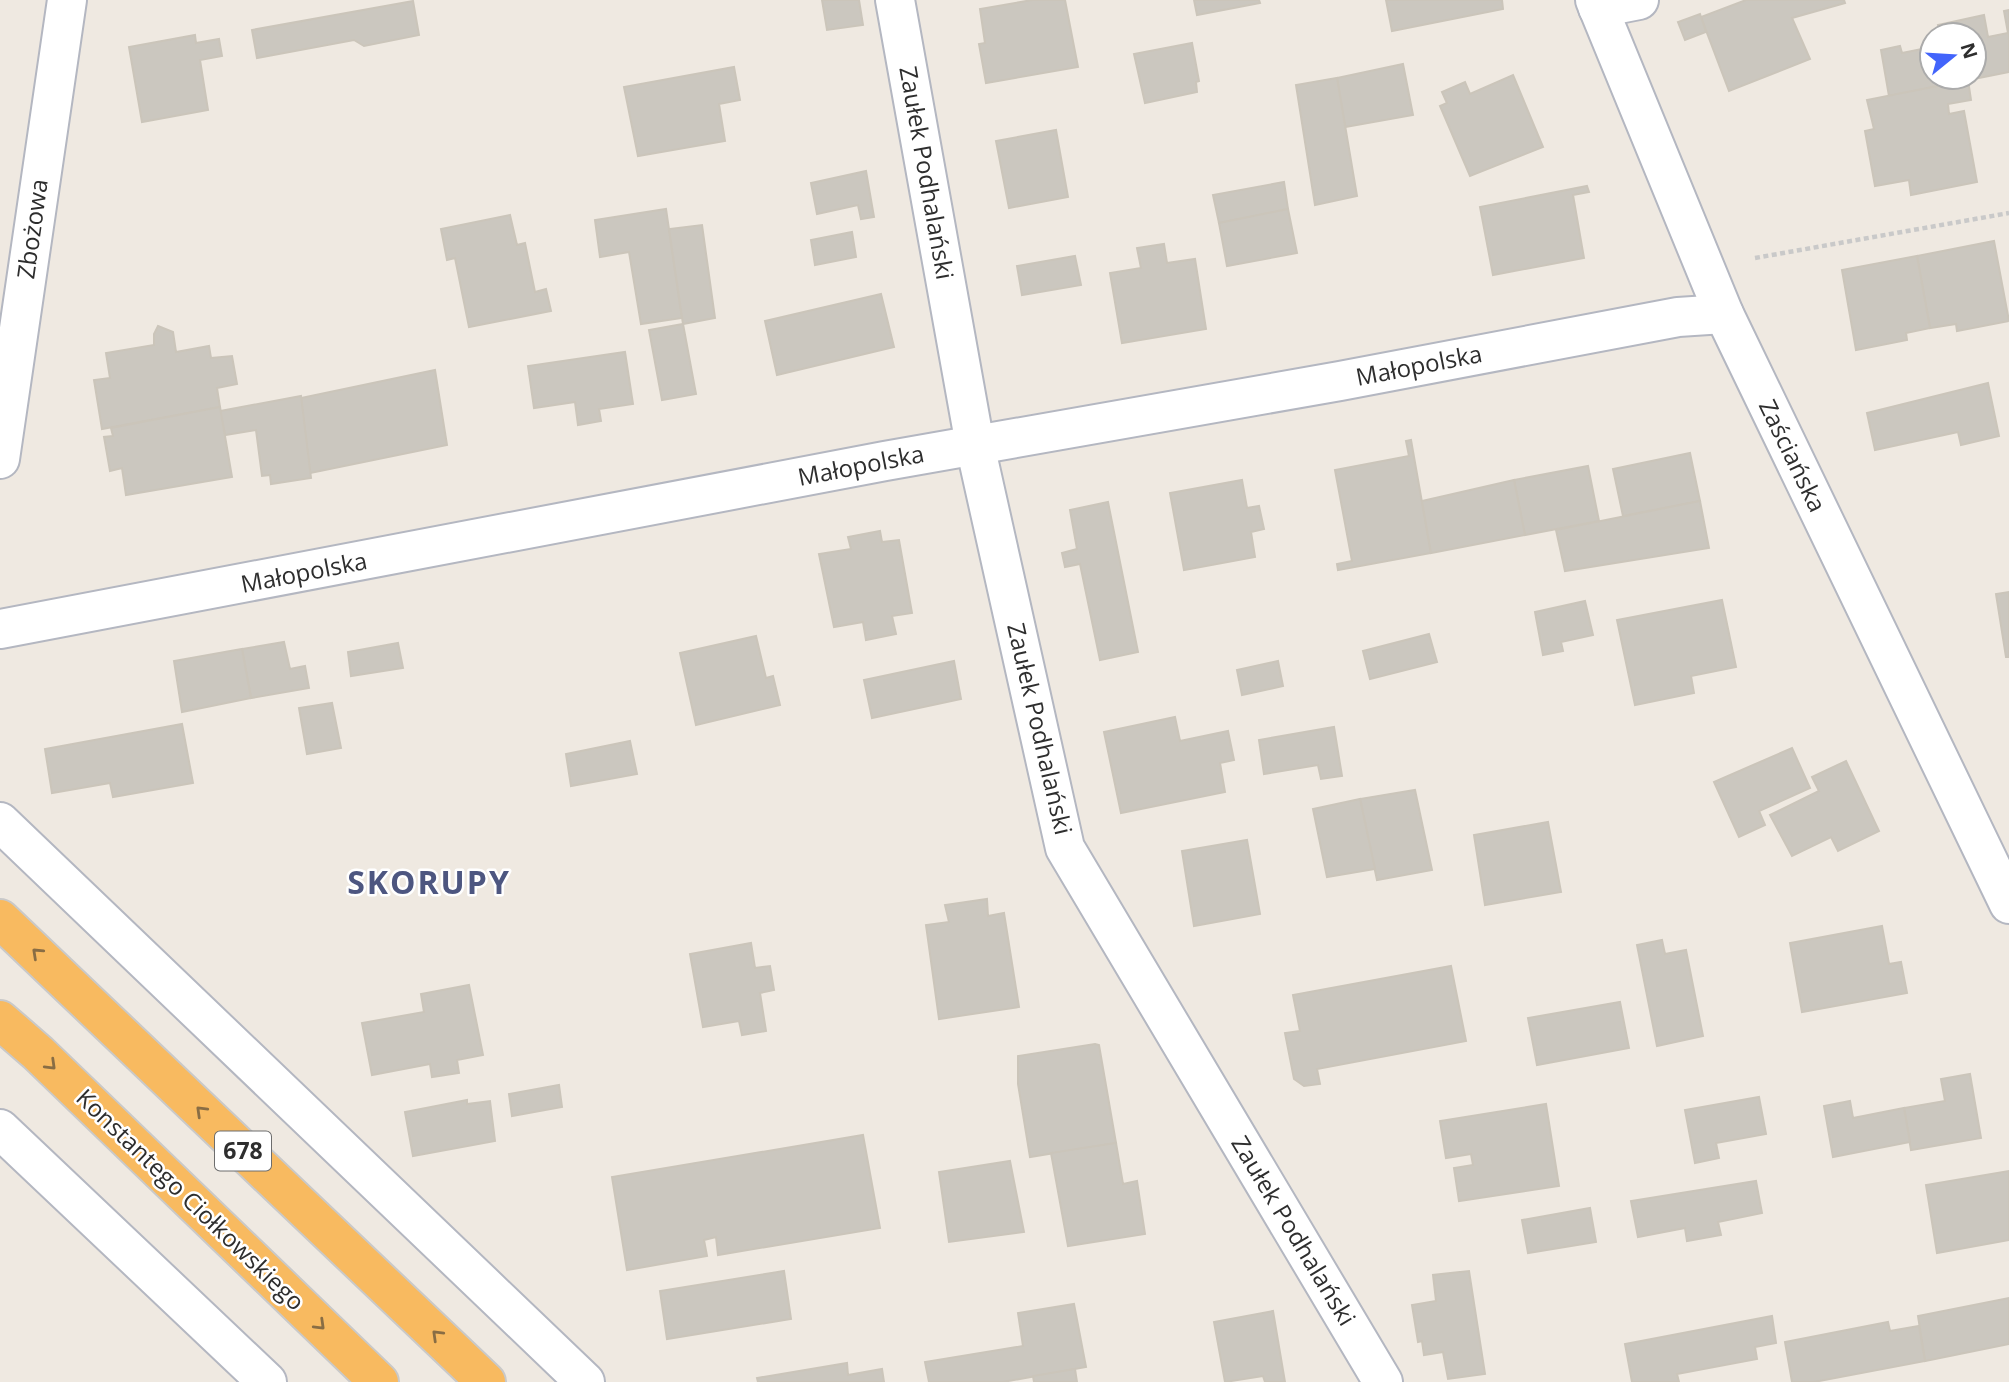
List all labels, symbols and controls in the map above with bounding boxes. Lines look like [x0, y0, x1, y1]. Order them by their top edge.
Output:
north arrow [1918, 21, 1988, 91]
text: N [1954, 39, 1984, 62]
street label: Zaułek Podhalański [892, 64, 962, 282]
street label: Zbożowa [8, 177, 55, 281]
street label: Małopolska [1353, 336, 1485, 393]
street label: Zaściańska [1752, 394, 1835, 517]
street label: Małopolska [795, 436, 927, 493]
street label: Małopolska [238, 543, 370, 600]
street label: Zaułek Podhalański [1000, 620, 1081, 838]
district label: SKORUPY [347, 860, 511, 903]
one-way arrow [32, 949, 45, 962]
one-way arrow [43, 1056, 56, 1069]
street label: Konstantego Ciołkowskiego [70, 1081, 313, 1317]
one-way arrow [196, 1106, 209, 1119]
street label: Zaułek Podhalański [1225, 1129, 1364, 1331]
road number: 678 [215, 1132, 271, 1170]
one-way arrow [312, 1317, 325, 1330]
one-way arrow [432, 1331, 445, 1343]

